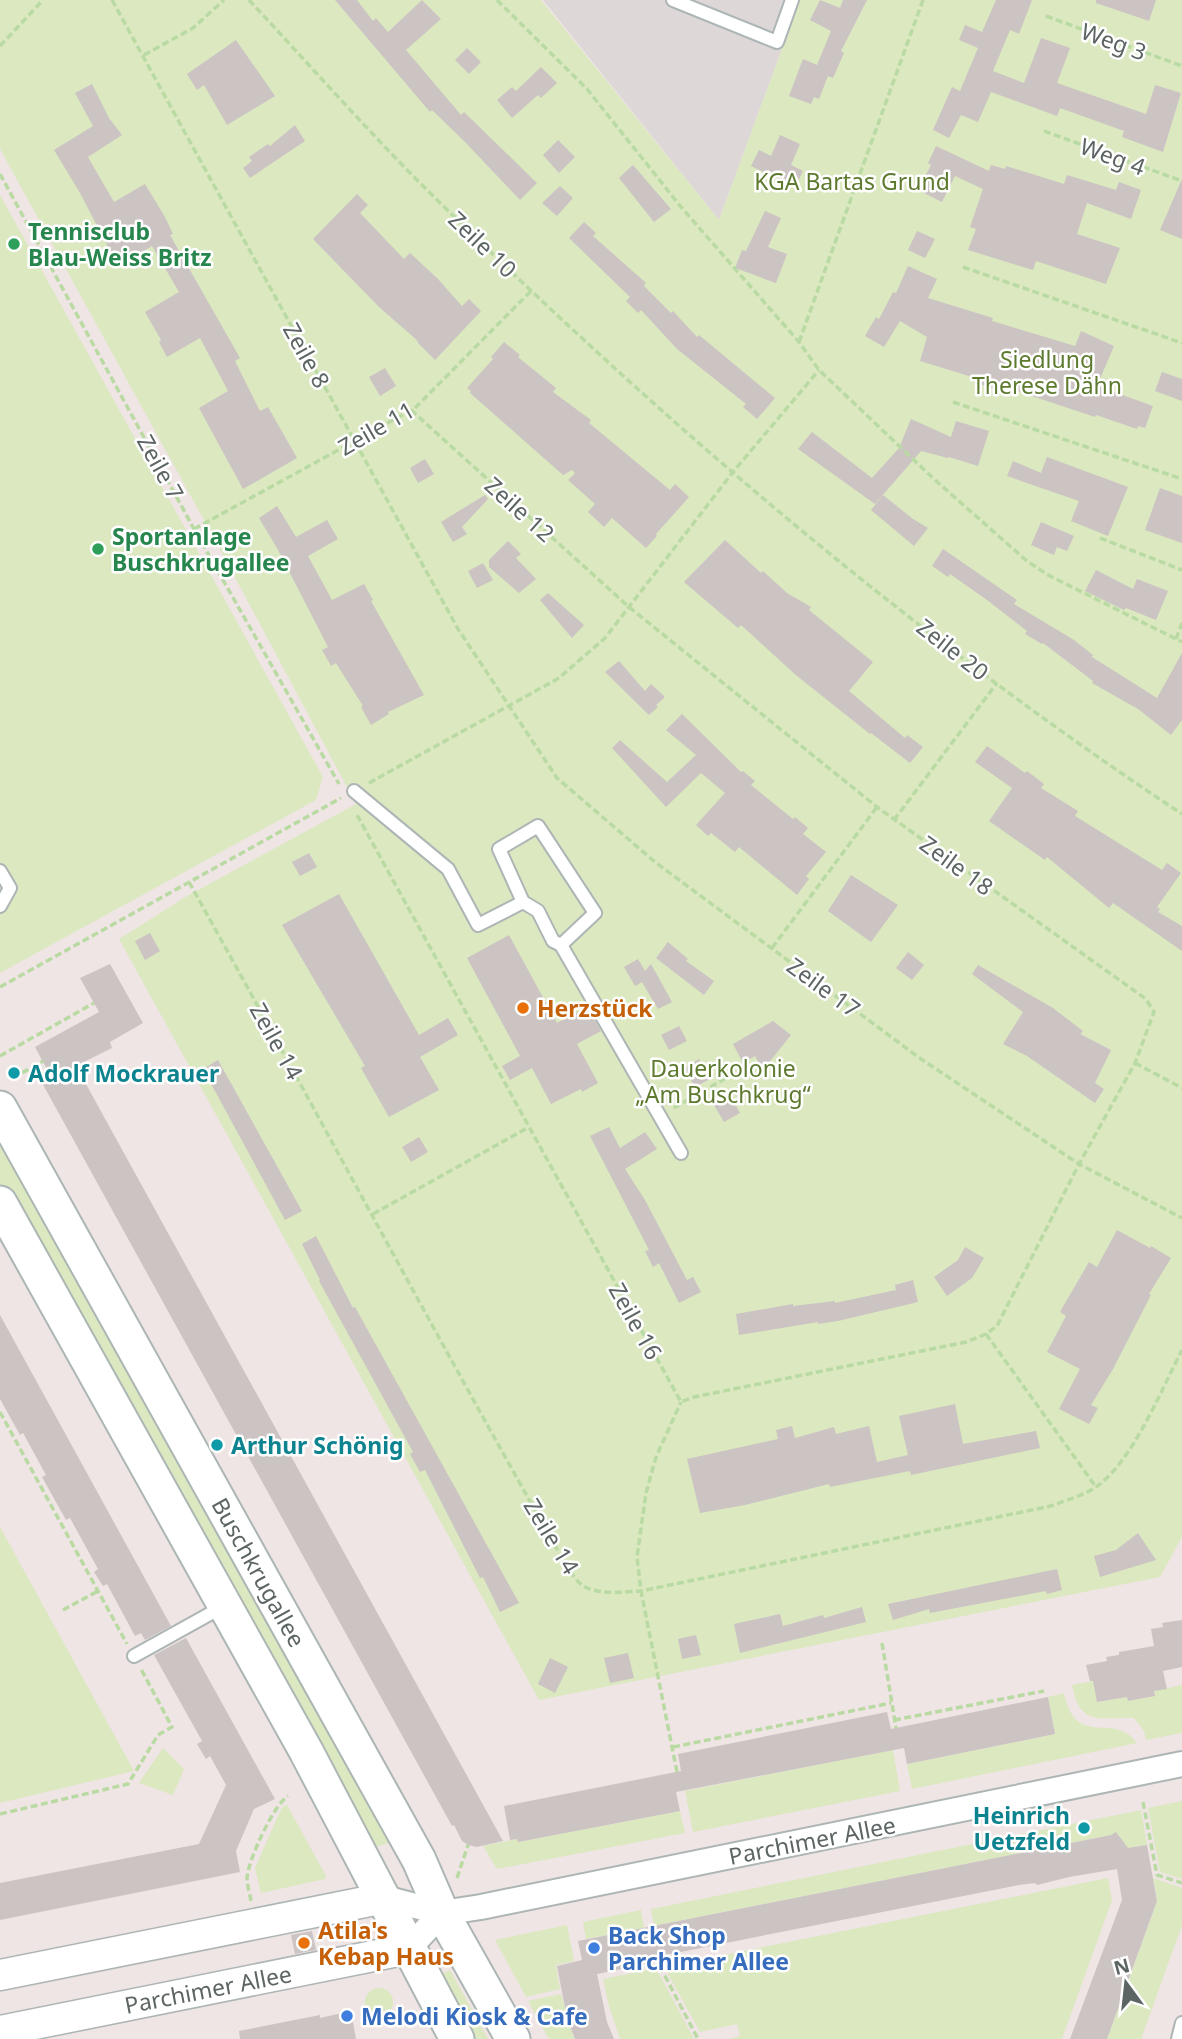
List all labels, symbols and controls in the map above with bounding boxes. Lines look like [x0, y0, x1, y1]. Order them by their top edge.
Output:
street label: Weg 3 [1077, 14, 1151, 68]
street label: Weg 4 [1076, 129, 1150, 183]
park label: KGA Bartas Grund [754, 165, 950, 197]
street label: Zeile 10 [442, 204, 524, 284]
place label: Tennisclub Blau-Weiss Britz [28, 215, 211, 273]
marker: Tennisclub Blau-Weiss Britz [6, 236, 22, 252]
street label: Zeile 8 [276, 317, 338, 393]
park label: Siedlung Therese Dähn [972, 343, 1122, 401]
street label: Zeile 11 [332, 393, 420, 463]
street label: Zeile 7 [130, 429, 192, 505]
street label: Zeile 12 [478, 469, 562, 549]
place label: Sportanlage Buschkrugallee [112, 520, 290, 578]
marker: Sportanlage Buschkrugallee [90, 541, 106, 557]
street label: Zeile 20 [910, 611, 996, 687]
street label: Zeile 18 [914, 828, 1000, 902]
street label: Zeile 17 [781, 950, 867, 1024]
place label: Herzstück [537, 992, 653, 1024]
street label: Zeile 14 [243, 997, 311, 1085]
marker: Herzstück [515, 1000, 531, 1016]
park label: Dauerkolonie „Am Buschkrug“ [635, 1052, 811, 1110]
place label: Adolf Mockrauer [28, 1057, 219, 1089]
marker: Adolf Mockrauer [6, 1065, 22, 1081]
street label: Zeile 16 [602, 1277, 670, 1365]
place label: Arthur Schönig [231, 1429, 404, 1461]
marker: Arthur Schönig [209, 1437, 225, 1453]
street label: Buschkrugallee [205, 1492, 313, 1652]
street label: Zeile 14 [517, 1492, 587, 1580]
place label: Heinrich Uetzfeld [973, 1799, 1070, 1857]
street label: Parchimer Allee [726, 1808, 898, 1872]
marker: Heinrich Uetzfeld [1076, 1820, 1092, 1836]
place label: Atila's Kebap Haus [318, 1914, 454, 1972]
place label: Back Shop Parchimer Allee [608, 1919, 789, 1977]
marker: Atila's Kebap Haus [296, 1935, 312, 1951]
marker: Back Shop Parchimer Allee [586, 1940, 602, 1956]
north arrow [1091, 1948, 1161, 2018]
text: N [1111, 1952, 1132, 1981]
street label: Parchimer Allee [122, 1957, 294, 2021]
place label: Melodi Kiosk & Cafe [361, 2000, 588, 2032]
marker: Melodi Kiosk & Cafe [339, 2008, 355, 2024]

